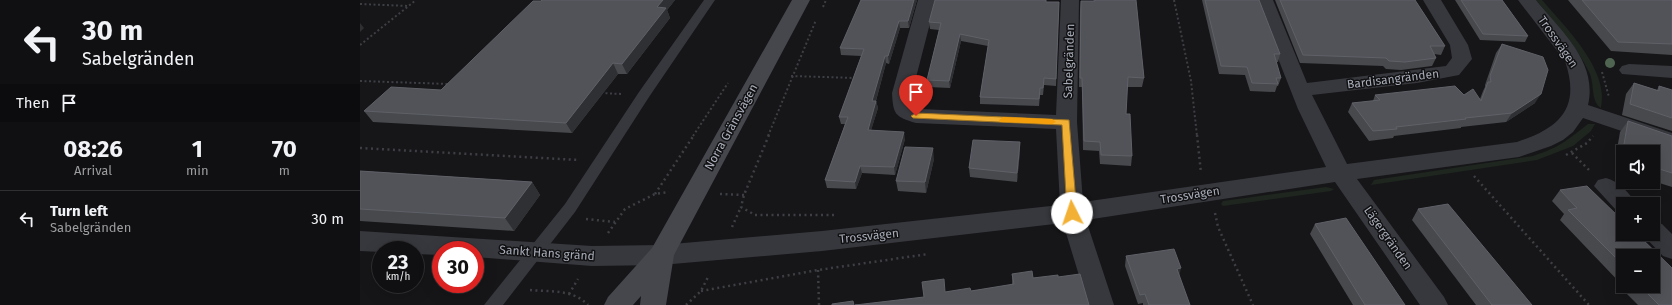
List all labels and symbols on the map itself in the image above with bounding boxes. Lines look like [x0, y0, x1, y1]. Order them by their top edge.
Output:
street label: Trossvägen [1535, 14, 1581, 70]
street label: Sabelgränden [1061, 23, 1077, 99]
street label: Bardisangränden [1346, 66, 1440, 92]
pin [899, 75, 933, 116]
street label: Norra Gränsvägen [702, 82, 760, 172]
street label: Trossvägen [1159, 183, 1221, 207]
position arrow [1051, 192, 1093, 234]
street label: Lägergränden [1361, 204, 1415, 272]
street label: Trossvägen [839, 226, 899, 246]
speed limit sign: 30 [432, 241, 484, 293]
street label: Sankt Hans gränd [499, 243, 595, 263]

